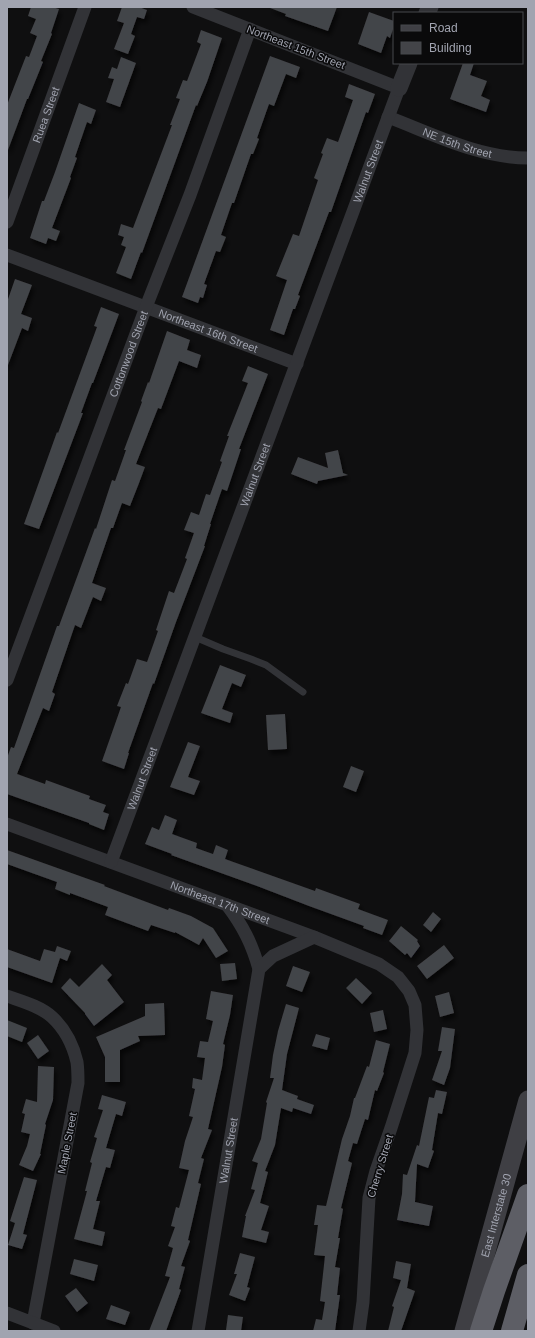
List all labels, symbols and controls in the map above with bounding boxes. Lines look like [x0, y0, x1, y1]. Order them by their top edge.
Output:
legend [393, 12, 523, 64]
text: Road [429, 21, 458, 35]
street label: Northeast 15th Street [245, 23, 347, 71]
text: Building [429, 41, 472, 55]
street label: Ruea Street [30, 85, 62, 145]
street label: NE 15th Street [421, 126, 493, 160]
street label: Walnut Street [351, 138, 385, 204]
street label: Northeast 16th Street [157, 307, 259, 355]
street label: Cottonwood Street [107, 309, 150, 399]
street label: Walnut Street [238, 442, 272, 508]
street label: Walnut Street [125, 745, 159, 812]
street label: Northeast 17th Street [169, 879, 271, 926]
street label: Maple Street [55, 1111, 79, 1175]
street label: Walnut Street [217, 1117, 240, 1184]
street label: Cherry Street [365, 1133, 395, 1199]
street label: East Interstate 30 [479, 1172, 513, 1259]

